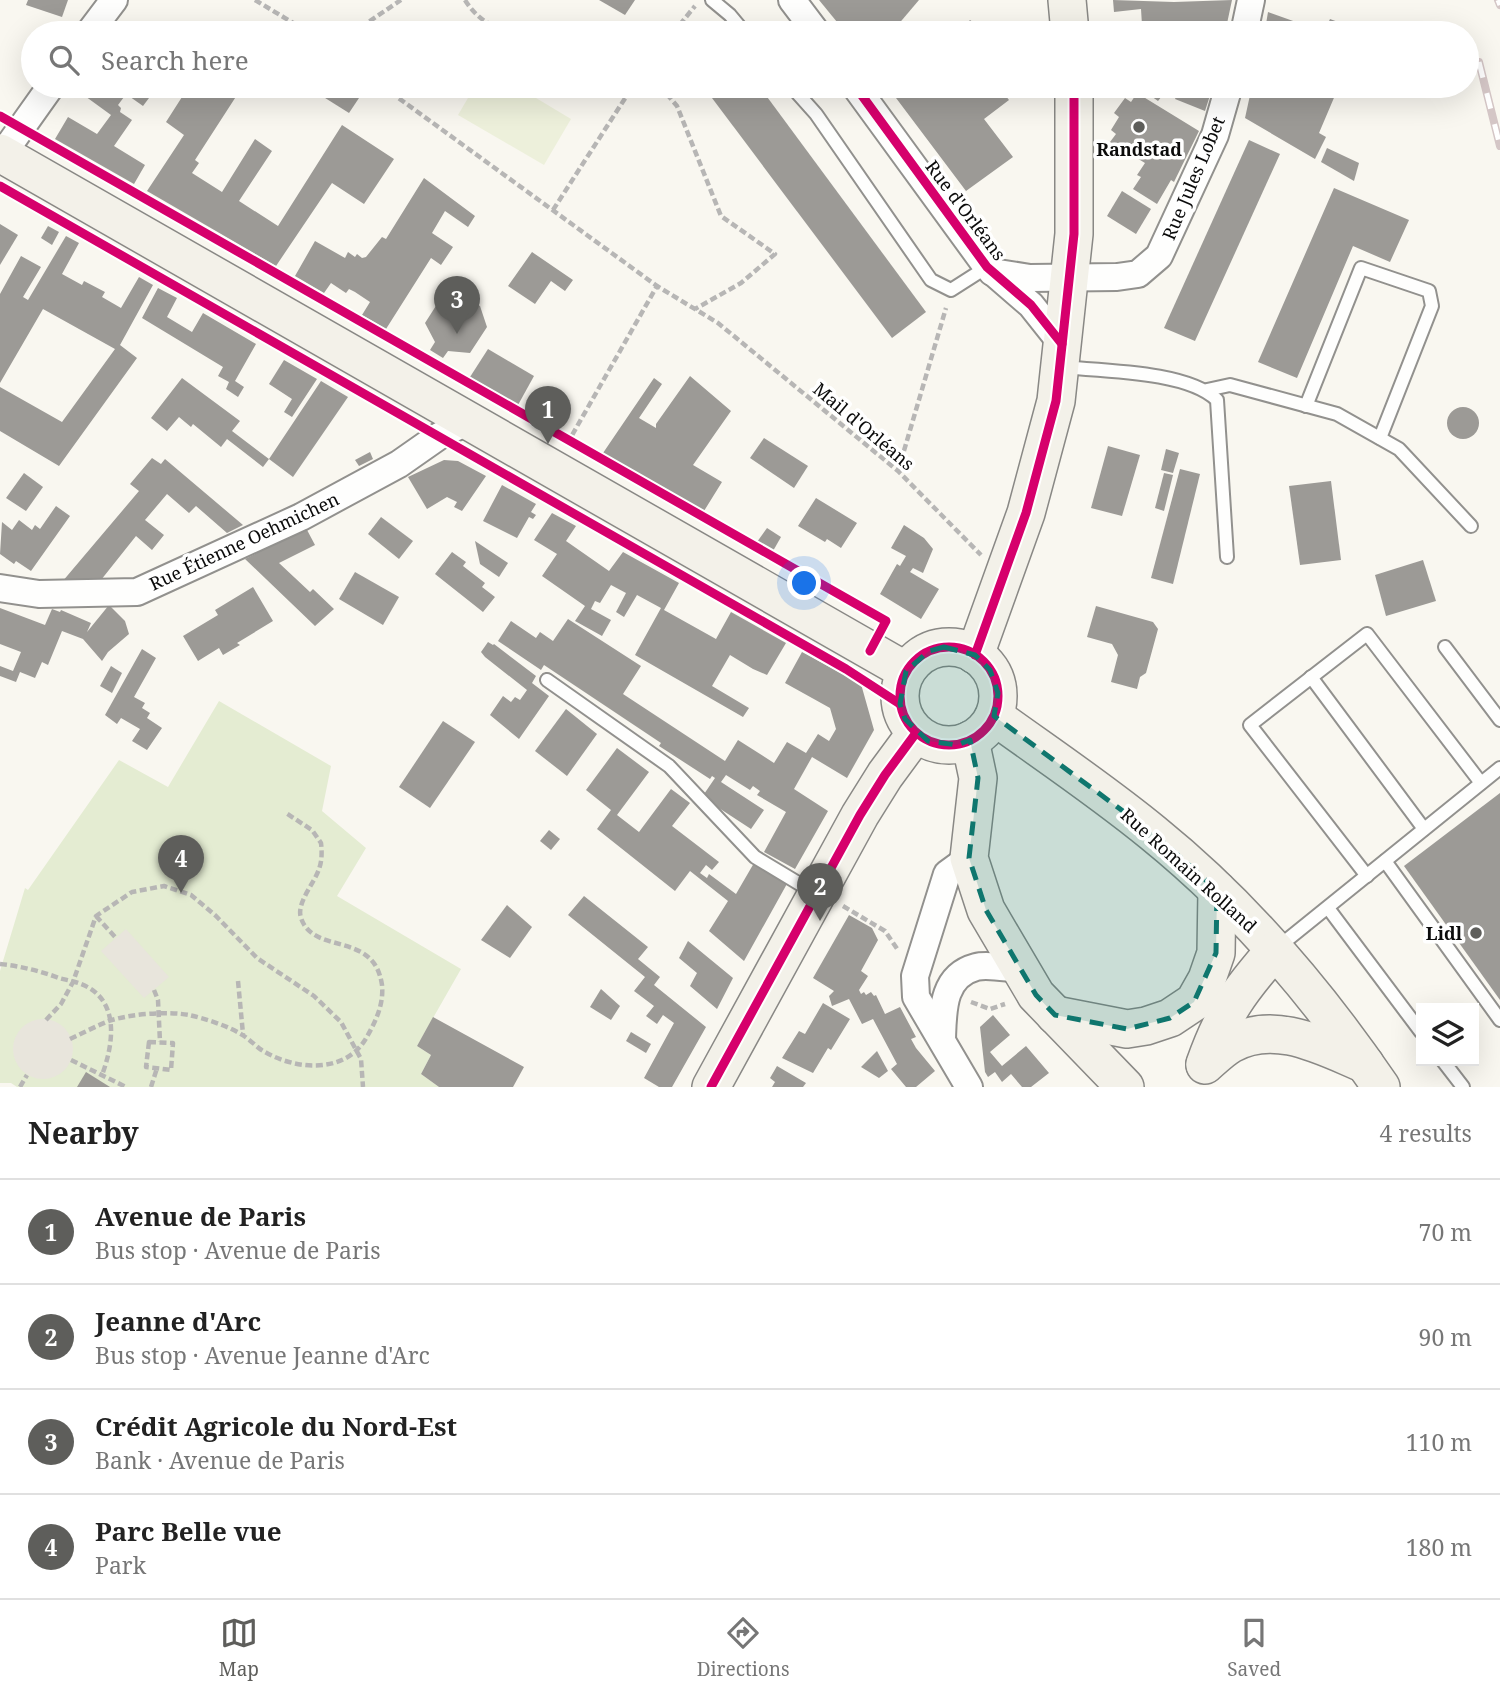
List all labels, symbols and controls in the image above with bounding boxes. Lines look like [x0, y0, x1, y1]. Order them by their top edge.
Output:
search box [21, 21, 1479, 98]
icon: search [45, 41, 83, 79]
text: Search here [101, 42, 249, 78]
street label: Rue Jules Lobet [1156, 113, 1230, 243]
marker: Randstad [1131, 119, 1147, 135]
place label: Randstad [1096, 137, 1182, 161]
street label: Rue d'Orléans [920, 155, 1012, 265]
pin: 3 [434, 276, 480, 334]
street label: Mail d'Orléans [808, 377, 920, 475]
pin: 1 [525, 386, 571, 444]
street label: Rue Étienne Oehmichen [145, 486, 343, 596]
your location [787, 566, 821, 600]
street label: Rue Romain Rolland [1116, 803, 1262, 937]
pin: 4 [158, 835, 204, 893]
pin: 2 [797, 863, 843, 921]
place label: Lidl [1426, 921, 1463, 945]
marker: Lidl [1468, 925, 1484, 941]
map controls [1416, 1003, 1479, 1066]
button: layers [1416, 1003, 1479, 1066]
text: Nearby [28, 1112, 139, 1153]
text: 4 results [1379, 1117, 1472, 1149]
text: Avenue de Paris [95, 1198, 306, 1234]
text: 1 [45, 1216, 58, 1248]
text: 70 m [1419, 1216, 1472, 1248]
text: Bus stop · Avenue de Paris [95, 1234, 381, 1266]
text: Jeanne d'Arc [95, 1303, 261, 1339]
text: 2 [45, 1321, 58, 1353]
text: 90 m [1419, 1321, 1472, 1353]
text: Bus stop · Avenue Jeanne d'Arc [95, 1339, 430, 1371]
text: Crédit Agricole du Nord-Est [95, 1408, 457, 1444]
text: 3 [45, 1426, 58, 1458]
text: 110 m [1406, 1426, 1472, 1458]
text: Bank · Avenue de Paris [95, 1444, 345, 1476]
text: Parc Belle vue [95, 1513, 282, 1549]
text: 4 [45, 1531, 58, 1563]
text: 180 m [1406, 1531, 1472, 1563]
text: Park [95, 1549, 146, 1581]
tab: Map [219, 1614, 259, 1682]
tab: Directions [697, 1614, 790, 1682]
tab: Saved [1227, 1614, 1281, 1682]

